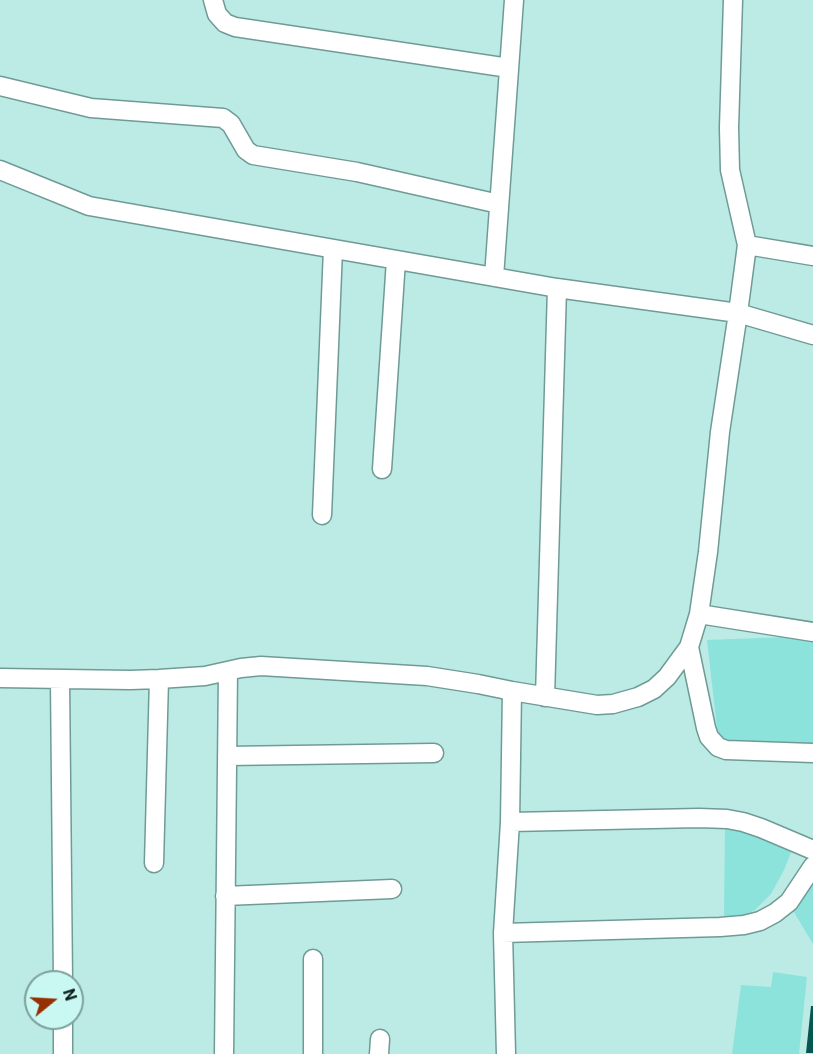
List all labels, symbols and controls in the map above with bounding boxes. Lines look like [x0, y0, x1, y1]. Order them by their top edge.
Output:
north arrow [24, 970, 84, 1030]
text: N [59, 987, 80, 1003]

